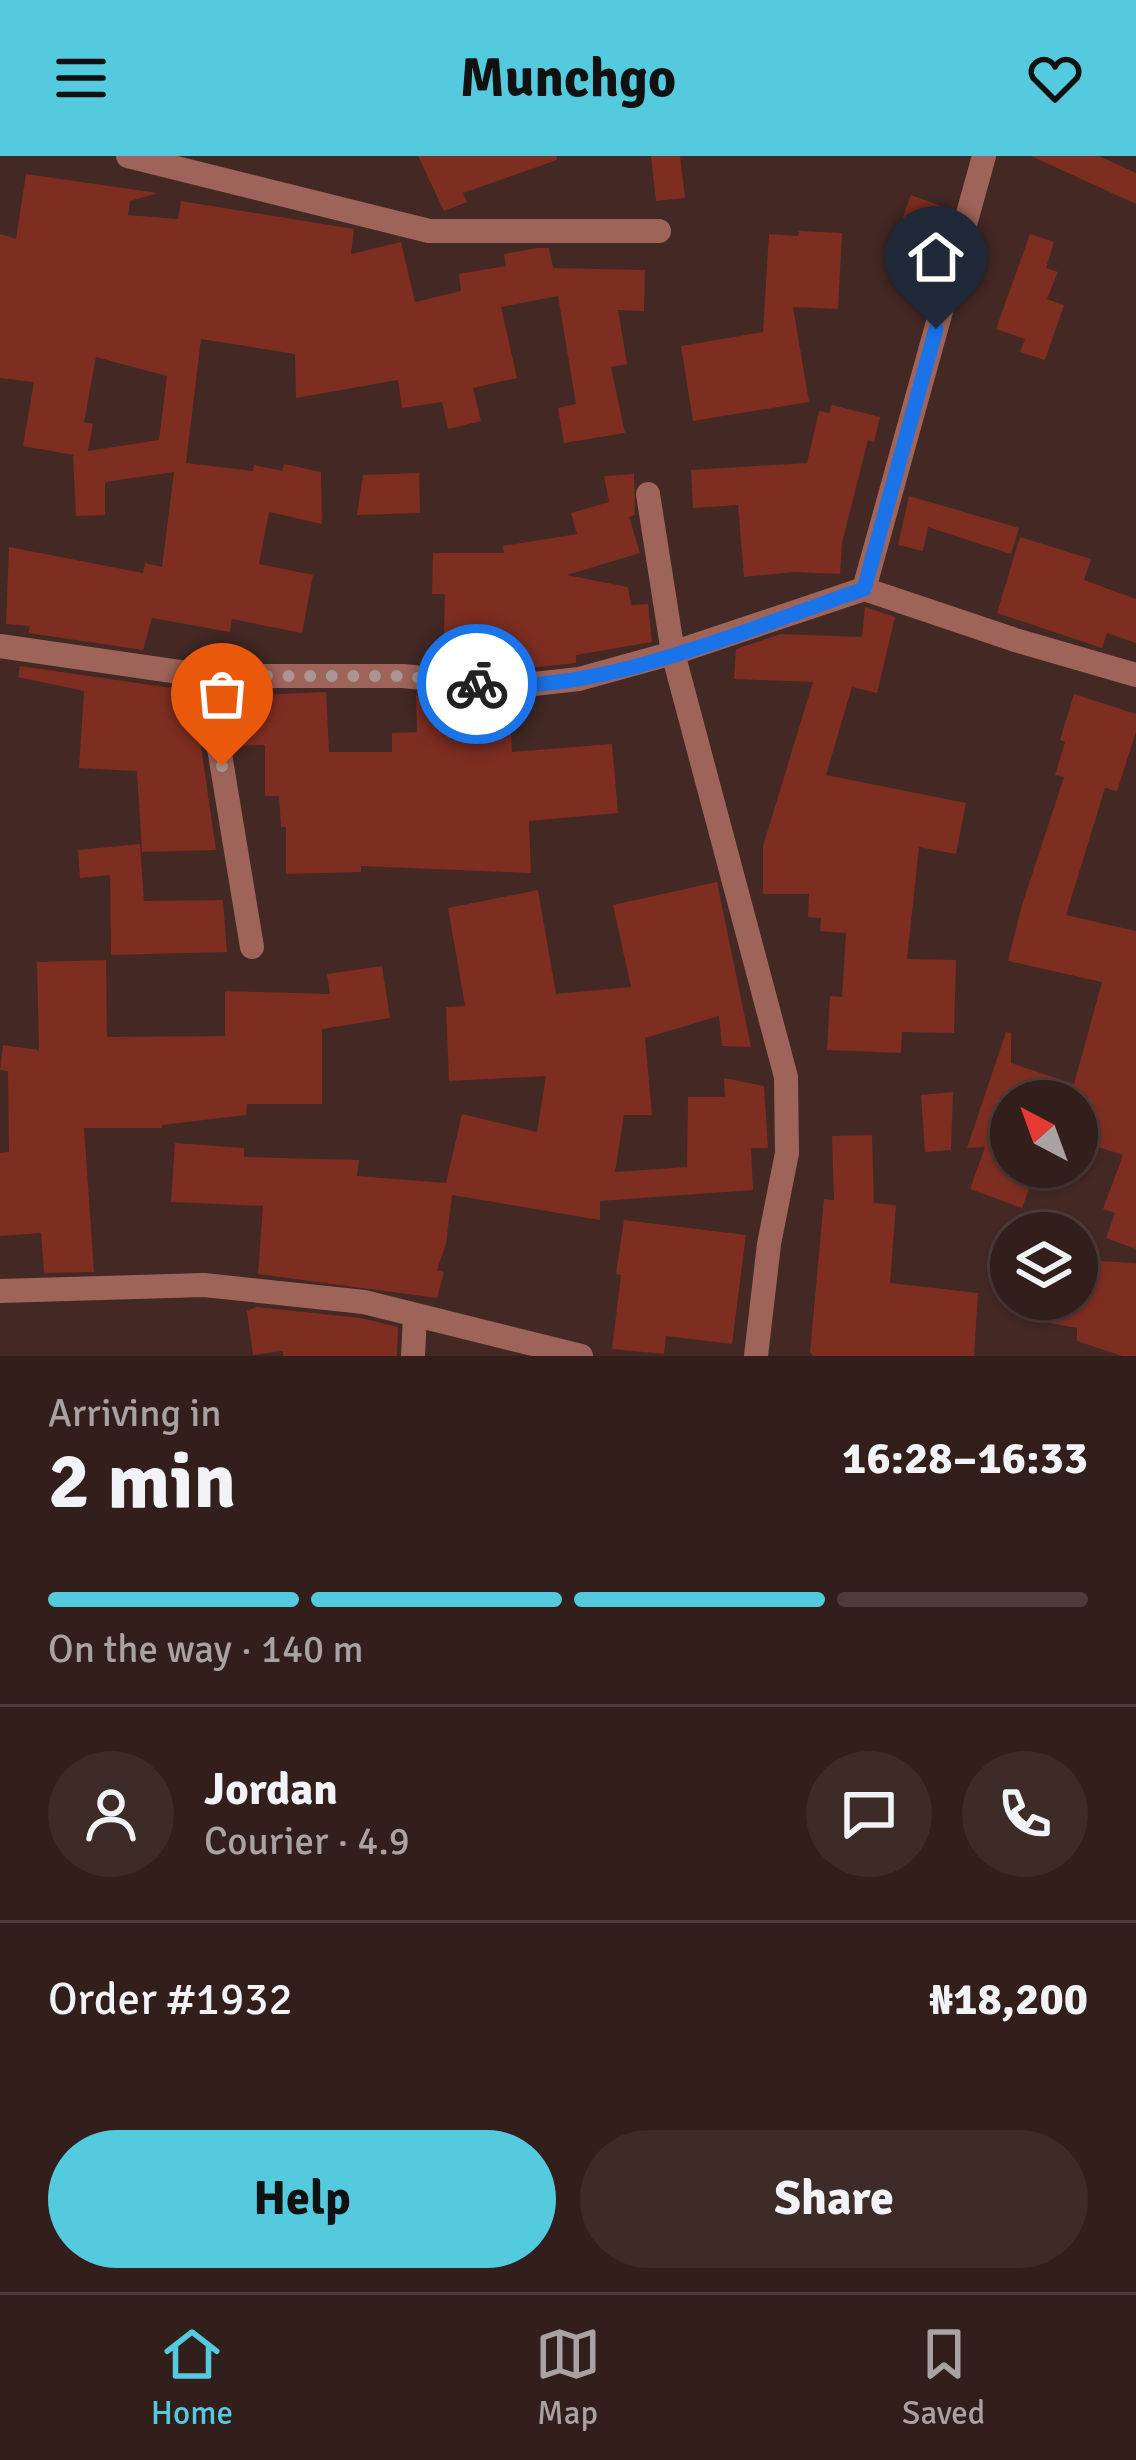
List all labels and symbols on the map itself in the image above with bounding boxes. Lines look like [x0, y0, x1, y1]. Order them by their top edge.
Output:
pin [885, 206, 987, 329]
courier [417, 624, 537, 744]
pin [171, 643, 273, 766]
north arrow [990, 1080, 1098, 1188]

